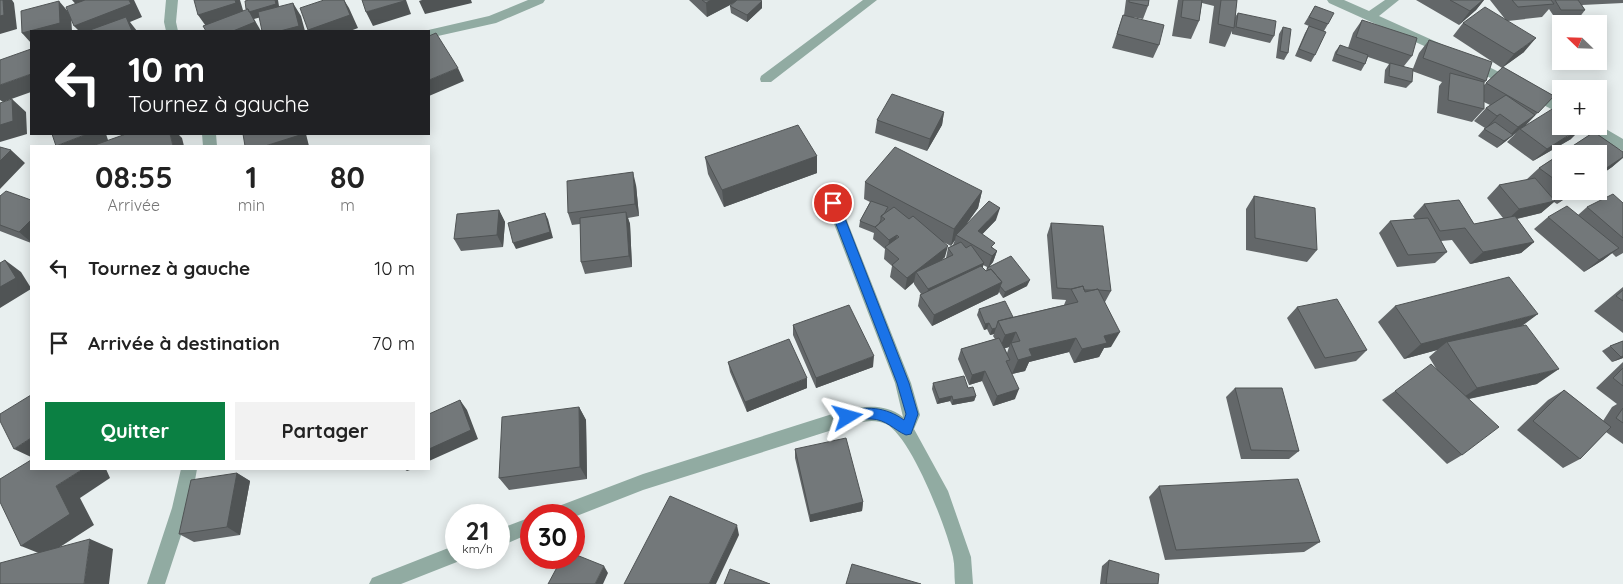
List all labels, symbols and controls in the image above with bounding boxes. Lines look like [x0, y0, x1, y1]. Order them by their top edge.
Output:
north arrow [1552, 15, 1608, 70]
map controls [1552, 15, 1607, 200]
text: 10 m [128, 47, 205, 91]
icon: left [45, 50, 110, 115]
button: + [1552, 80, 1607, 135]
text: Tournez à gauche [128, 90, 310, 118]
button: − [1552, 145, 1607, 200]
text: 08:55 [95, 158, 173, 196]
text: 1 [246, 158, 257, 196]
text: 80 [330, 158, 365, 196]
pin [812, 182, 854, 224]
icon: arrive [819, 189, 847, 217]
text: Arrivée [108, 195, 160, 215]
text: min [238, 195, 265, 215]
text: m [340, 195, 355, 215]
icon: left [45, 254, 73, 282]
text: Tournez à gauche [88, 256, 250, 280]
text: 10 m [374, 256, 415, 280]
icon: arrive [45, 329, 73, 357]
text: Arrivée à destination [88, 331, 280, 355]
text: 70 m [371, 331, 415, 355]
position arrow [821, 390, 873, 442]
button: Quitter [45, 402, 225, 460]
button: Partager [235, 402, 415, 460]
speed limit sign: 30 [520, 504, 585, 569]
text: 21 [466, 515, 489, 546]
text: km/h [462, 541, 493, 556]

